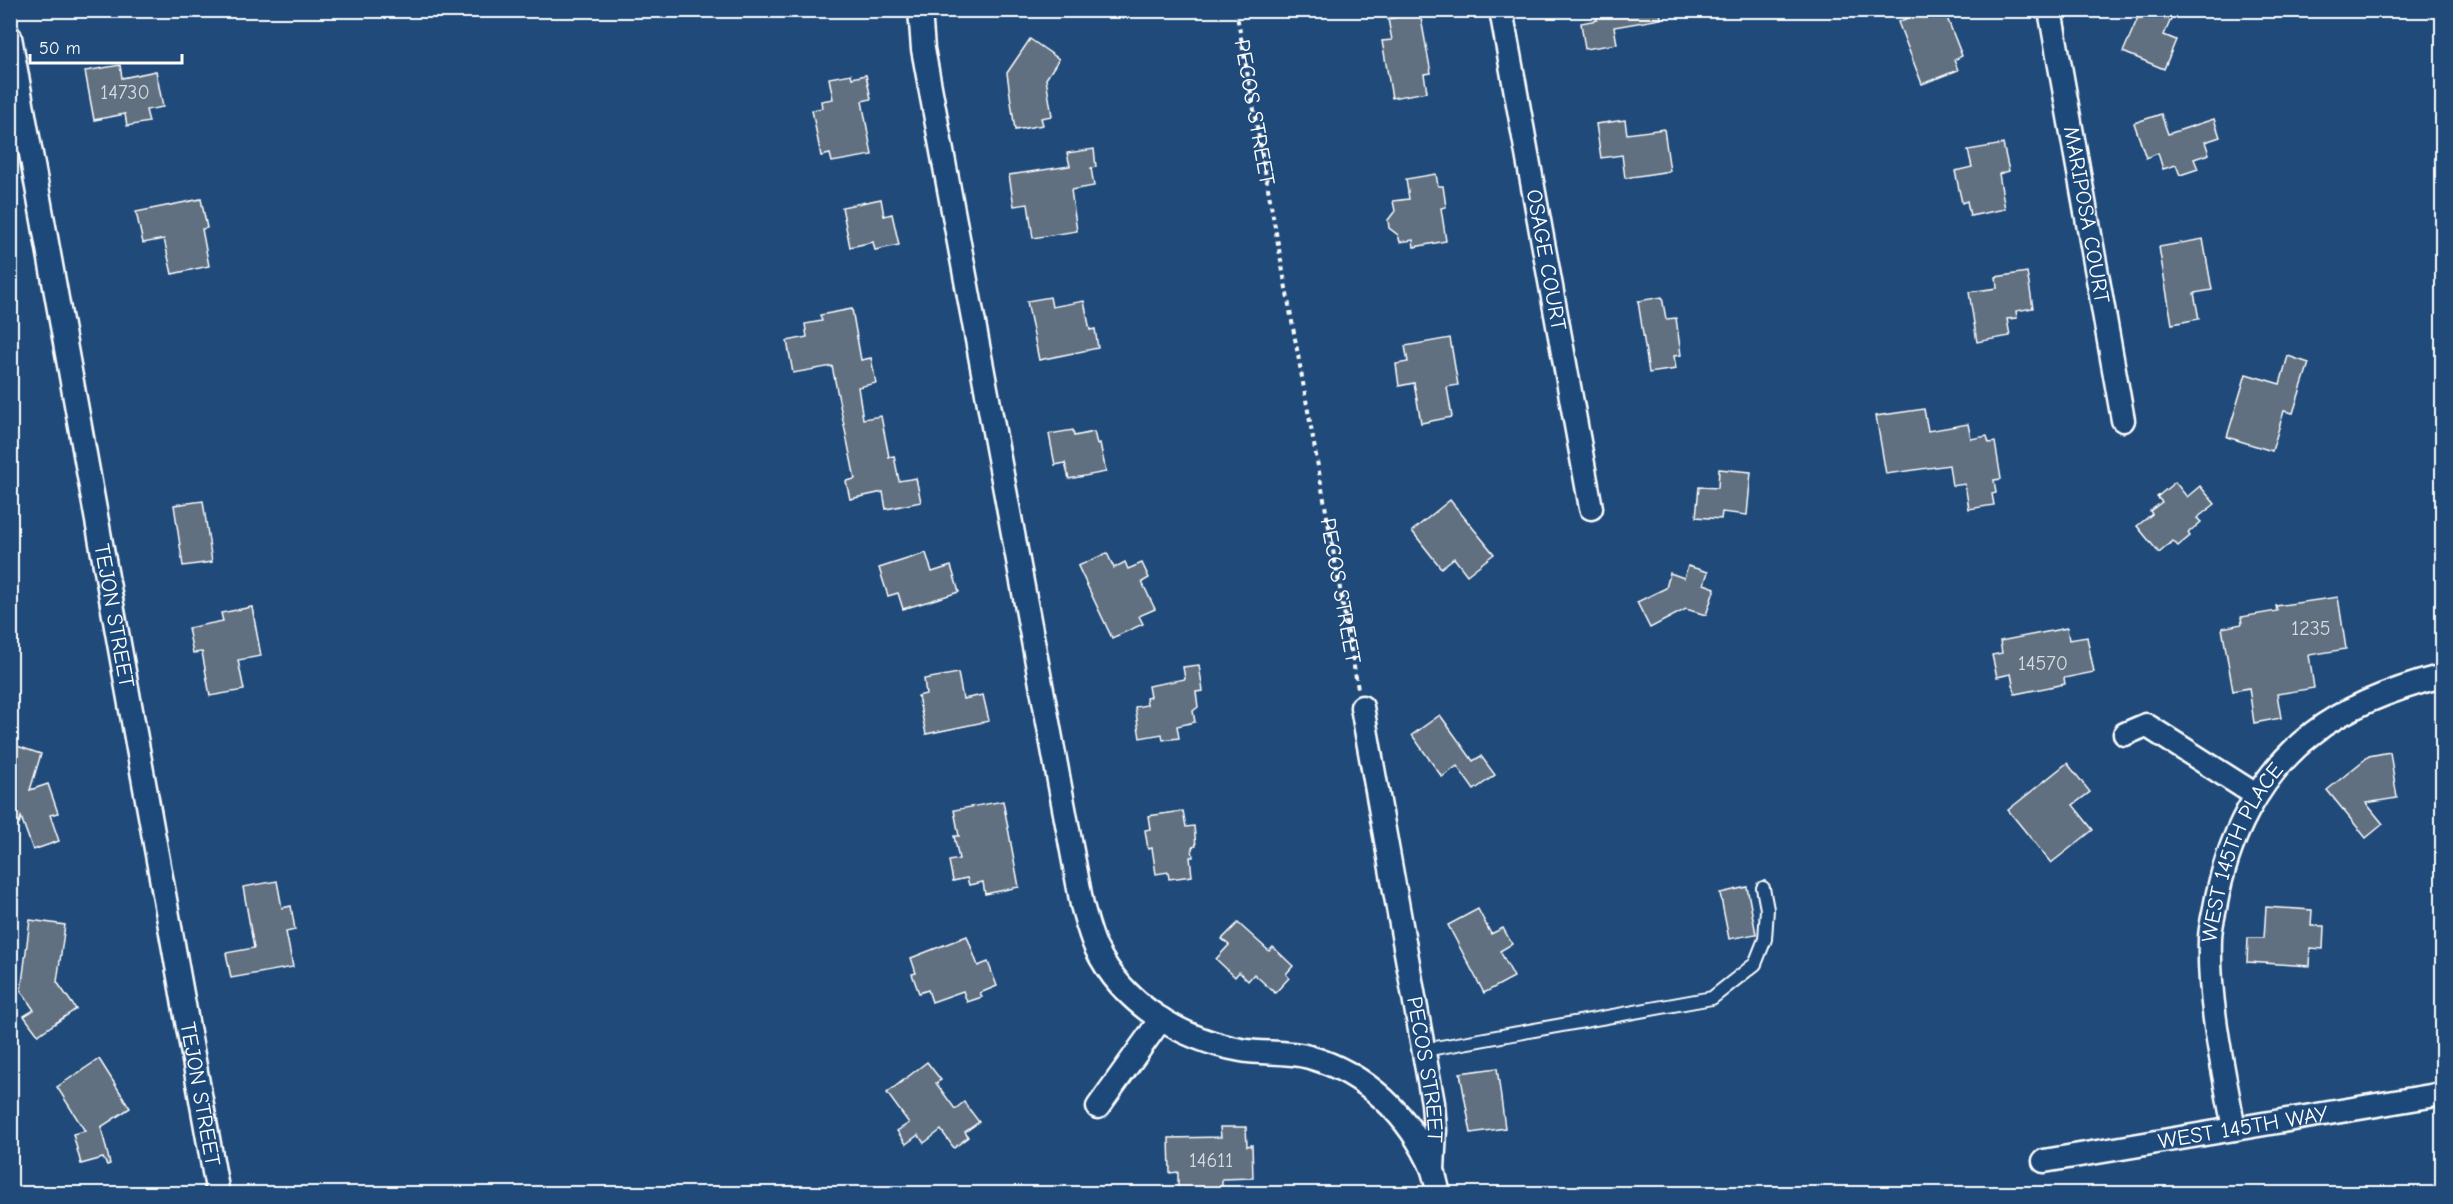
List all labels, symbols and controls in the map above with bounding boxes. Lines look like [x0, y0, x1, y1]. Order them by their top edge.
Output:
scale bar [30, 27, 182, 65]
text: 50 m [39, 38, 81, 59]
street label: PECOS STREET [1229, 38, 1280, 188]
house number: 14730 [100, 81, 150, 104]
street label: MARIPOSA COURT [2058, 124, 2115, 306]
street label: OSAGE COURT [1521, 187, 1572, 333]
street label: PECOS STREET [1315, 516, 1366, 666]
street label: TEJON STREET [88, 542, 140, 690]
house number: 1235 [2291, 617, 2331, 640]
house number: 14570 [2018, 652, 2068, 675]
street label: WEST 145TH PLACE [2196, 757, 2289, 943]
street label: PECOS STREET [1401, 994, 1448, 1143]
street label: TEJON STREET [174, 1020, 226, 1169]
street label: WEST 145TH WAY [2156, 1100, 2330, 1155]
house number: 14611 [1189, 1149, 1233, 1172]

